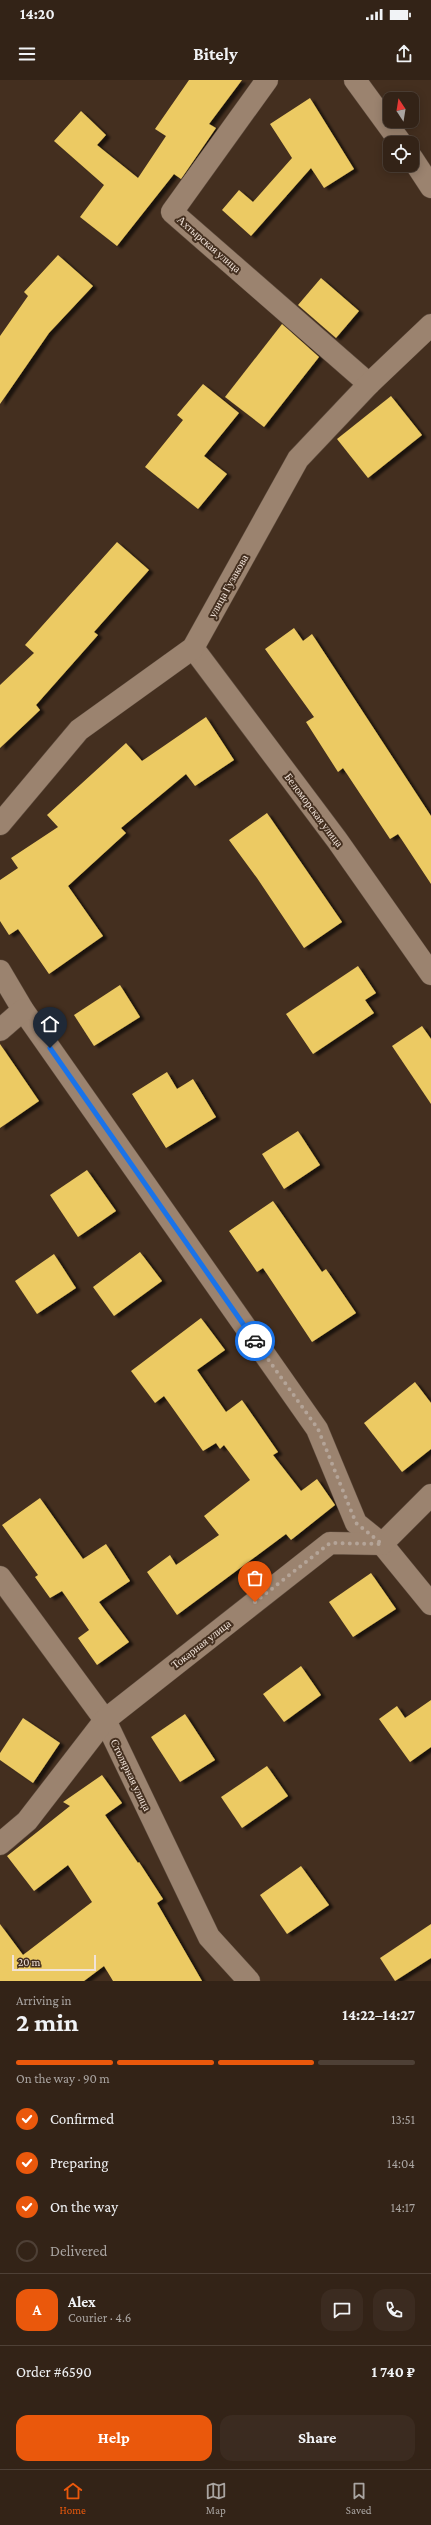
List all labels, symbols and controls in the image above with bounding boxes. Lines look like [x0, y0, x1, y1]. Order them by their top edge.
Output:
text: 14:20 [20, 6, 55, 22]
icon: menu [16, 43, 38, 65]
icon: share [393, 43, 415, 65]
text: Bitely [193, 44, 238, 64]
north arrow [383, 92, 419, 128]
map controls [383, 92, 419, 172]
button: locate [383, 136, 419, 172]
street label: Ахтырская улица [175, 213, 243, 275]
street label: улица Гузакова [206, 552, 250, 620]
street label: Беломорская улица [282, 771, 346, 849]
pin [33, 1007, 67, 1048]
icon: home [39, 1013, 61, 1035]
courier [235, 1321, 275, 1361]
icon: car [244, 1330, 266, 1352]
pin [238, 1561, 272, 1602]
icon: bag [244, 1567, 266, 1589]
street label: Токарная улица [169, 1617, 233, 1671]
street label: Столярная улица [108, 1737, 154, 1813]
scale bar [12, 1953, 96, 1972]
text: 20 m [18, 1956, 40, 1968]
text: Arriving in [16, 1993, 72, 2008]
text: 14:22–14:27 [342, 2007, 415, 2023]
text: 2 min [16, 2008, 79, 2037]
text: On the way · 90 m [16, 2071, 110, 2086]
icon: check [16, 2108, 38, 2130]
text: Confirmed [50, 2111, 114, 2127]
text: 13:51 [391, 2112, 415, 2127]
icon: check [16, 2152, 38, 2174]
text: Preparing [50, 2155, 109, 2171]
text: 14:04 [387, 2156, 415, 2171]
icon: check [16, 2196, 38, 2218]
text: On the way [50, 2199, 118, 2215]
text: 14:17 [391, 2200, 415, 2215]
text: Delivered [50, 2243, 107, 2259]
button: chat [321, 2289, 363, 2331]
button: phone [373, 2289, 415, 2331]
text: Alex [68, 2294, 96, 2310]
text: A [33, 2302, 41, 2318]
text: Courier · 4.6 [68, 2310, 131, 2325]
text: Order #6590 [16, 2364, 92, 2380]
text: 1 740 ₽ [372, 2364, 415, 2380]
button: Help [16, 2415, 212, 2461]
button: Share [220, 2415, 415, 2461]
tab: Home [59, 2480, 86, 2516]
tab: Map [205, 2480, 227, 2516]
tab: Saved [346, 2480, 372, 2516]

